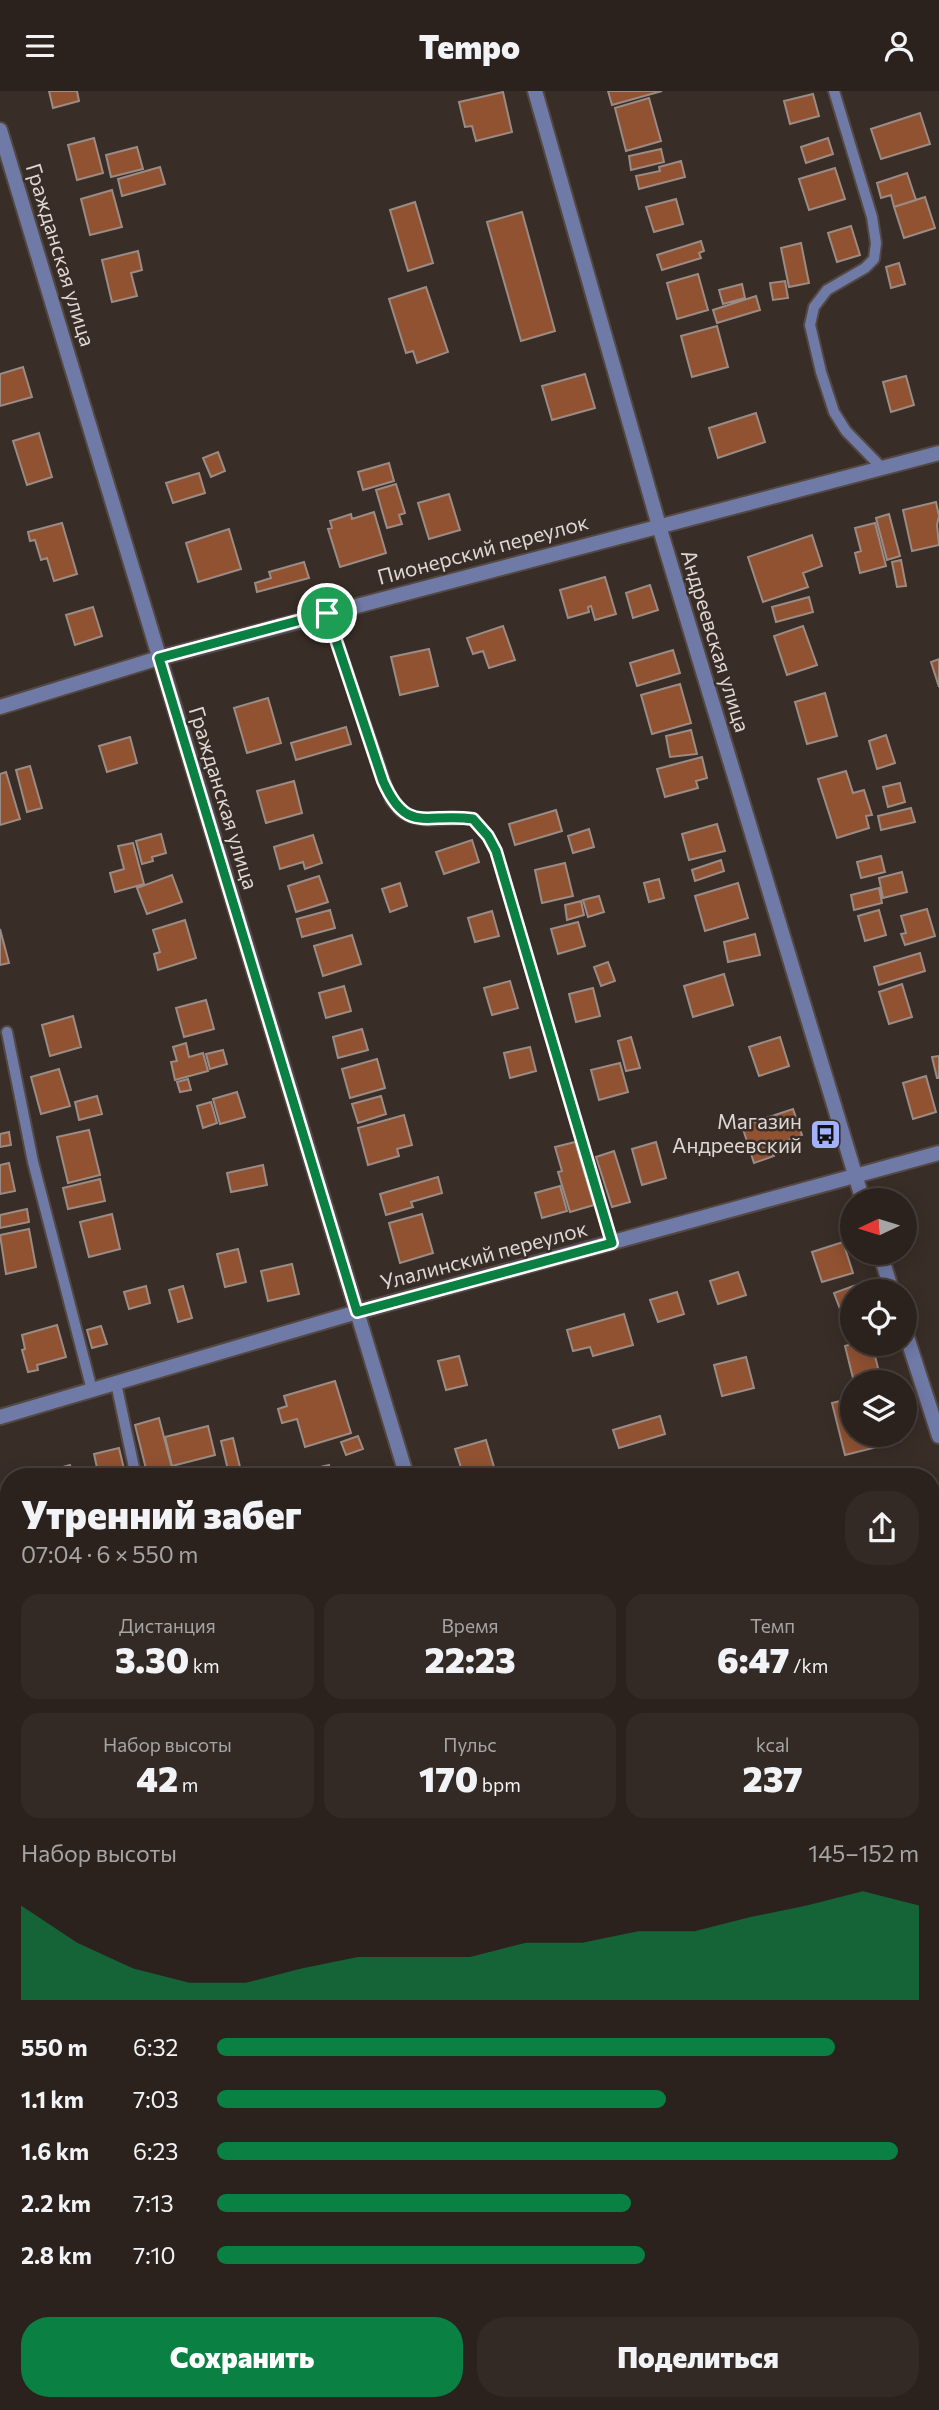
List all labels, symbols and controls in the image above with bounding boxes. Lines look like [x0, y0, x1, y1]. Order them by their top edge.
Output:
text: Tempo [419, 26, 520, 66]
icon: menu [21, 27, 59, 65]
icon: person [880, 27, 918, 65]
street label: Гражданская улица [22, 160, 101, 349]
street label: Пионерский переулок [374, 508, 591, 589]
street label: Андреевская улица [677, 546, 756, 735]
pin [297, 583, 357, 643]
icon: arrive [308, 594, 346, 632]
street label: Гражданская улица [185, 703, 264, 892]
place label: Магазин Андреевский [672, 1108, 802, 1157]
bus stop icon: Магазин Андреевский [808, 1117, 842, 1151]
north arrow [840, 1188, 917, 1265]
map controls [840, 1188, 917, 1447]
street label: Улалинский переулок [377, 1215, 590, 1294]
button: locate [840, 1279, 917, 1356]
button: layers [840, 1370, 917, 1447]
text: Утренний забег [21, 1490, 302, 1537]
button: share [845, 1491, 919, 1565]
text: 07:04 · 6 × 550 m [21, 1540, 198, 1568]
text: Дистанция [119, 1614, 216, 1637]
text: Время [442, 1614, 498, 1637]
text: Темп [750, 1614, 795, 1637]
text: 3.30 [115, 1637, 189, 1680]
text: 22:23 [424, 1637, 516, 1680]
text: 6:47 [717, 1637, 789, 1680]
text: km [189, 1654, 220, 1677]
text: /km [789, 1654, 828, 1677]
text: Набор высоты [103, 1733, 232, 1756]
text: Пульс [443, 1733, 497, 1756]
text: kcal [756, 1733, 790, 1756]
text: 42 [136, 1756, 178, 1799]
text: 170 [419, 1756, 478, 1799]
text: 237 [743, 1756, 803, 1799]
text: m [178, 1773, 198, 1796]
text: bpm [478, 1773, 521, 1796]
text: Набор высоты [21, 1839, 177, 1867]
text: 145–152 m [808, 1839, 919, 1867]
text: 550 m [21, 2033, 88, 2061]
text: 6:32 [133, 2033, 178, 2061]
text: 1.1 km [21, 2085, 84, 2113]
text: 7:03 [133, 2085, 179, 2113]
text: 1.6 km [21, 2137, 89, 2165]
text: 6:23 [133, 2137, 178, 2165]
text: 2.2 km [21, 2189, 91, 2217]
text: 7:13 [133, 2189, 174, 2217]
text: 2.8 km [21, 2241, 92, 2269]
text: 7:10 [133, 2241, 175, 2269]
button: Сохранить [21, 2317, 463, 2397]
button: Поделиться [477, 2317, 919, 2397]

